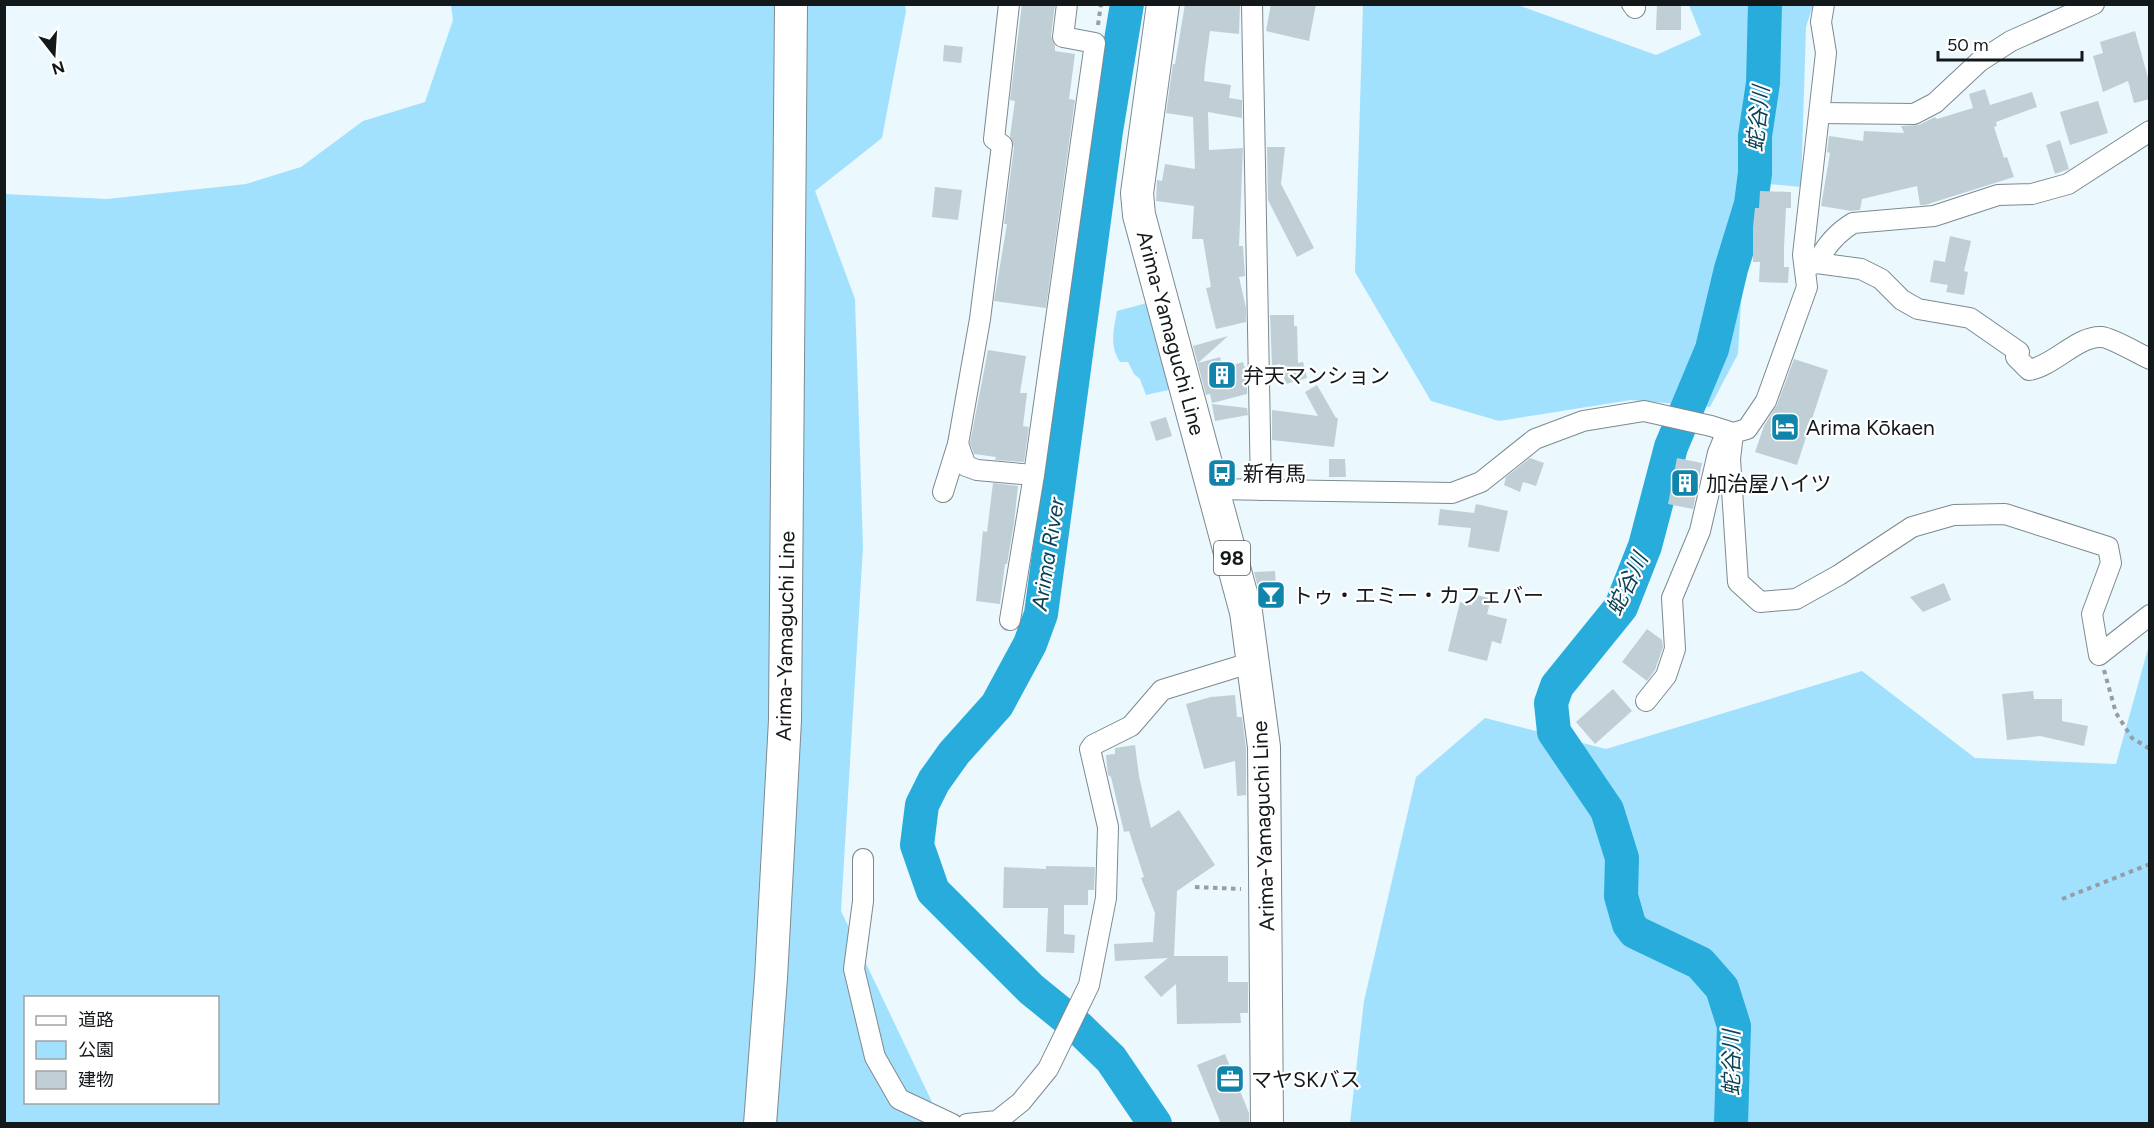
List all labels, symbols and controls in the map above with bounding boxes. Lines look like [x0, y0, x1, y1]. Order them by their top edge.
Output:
north arrow [24, 24, 84, 84]
scale bar [1938, 24, 2082, 62]
text: 50 m [1947, 34, 1989, 56]
text: N [50, 57, 67, 79]
water label: 蛇谷川 [1741, 83, 1775, 153]
street label: Arima-Yamaguchi Line [1132, 228, 1210, 438]
building icon: 弁天マンション [1206, 359, 1238, 391]
place label: 弁天マンション [1243, 363, 1390, 388]
hotel icon: Arima Kōkaen [1769, 411, 1801, 443]
place label: Arima Kōkaen [1806, 415, 1935, 440]
bus stop icon: 新有馬 [1206, 457, 1238, 489]
place label: 新有馬 [1243, 461, 1306, 486]
building icon: 加治屋ハイツ [1669, 467, 1701, 499]
place label: 加治屋ハイツ [1706, 471, 1832, 496]
water label: Arima River [1026, 494, 1071, 614]
street label: Arima-Yamaguchi Line [771, 531, 799, 741]
road number: 98 [1214, 541, 1250, 575]
water label: 蛇谷川 [1600, 547, 1654, 620]
bar icon: トゥ・エミー・カフェバー [1255, 579, 1287, 611]
place label: トゥ・エミー・カフェバー [1292, 583, 1544, 608]
street label: Arima-Yamaguchi Line [1247, 720, 1279, 932]
legend [24, 996, 219, 1104]
text: 道路 [78, 1009, 114, 1031]
water label: 蛇谷川 [1718, 1028, 1745, 1096]
text: 公園 [78, 1039, 114, 1061]
office icon: マヤSKバス [1214, 1063, 1246, 1095]
place label: マヤSKバス [1251, 1067, 1361, 1092]
text: 建物 [78, 1069, 114, 1091]

